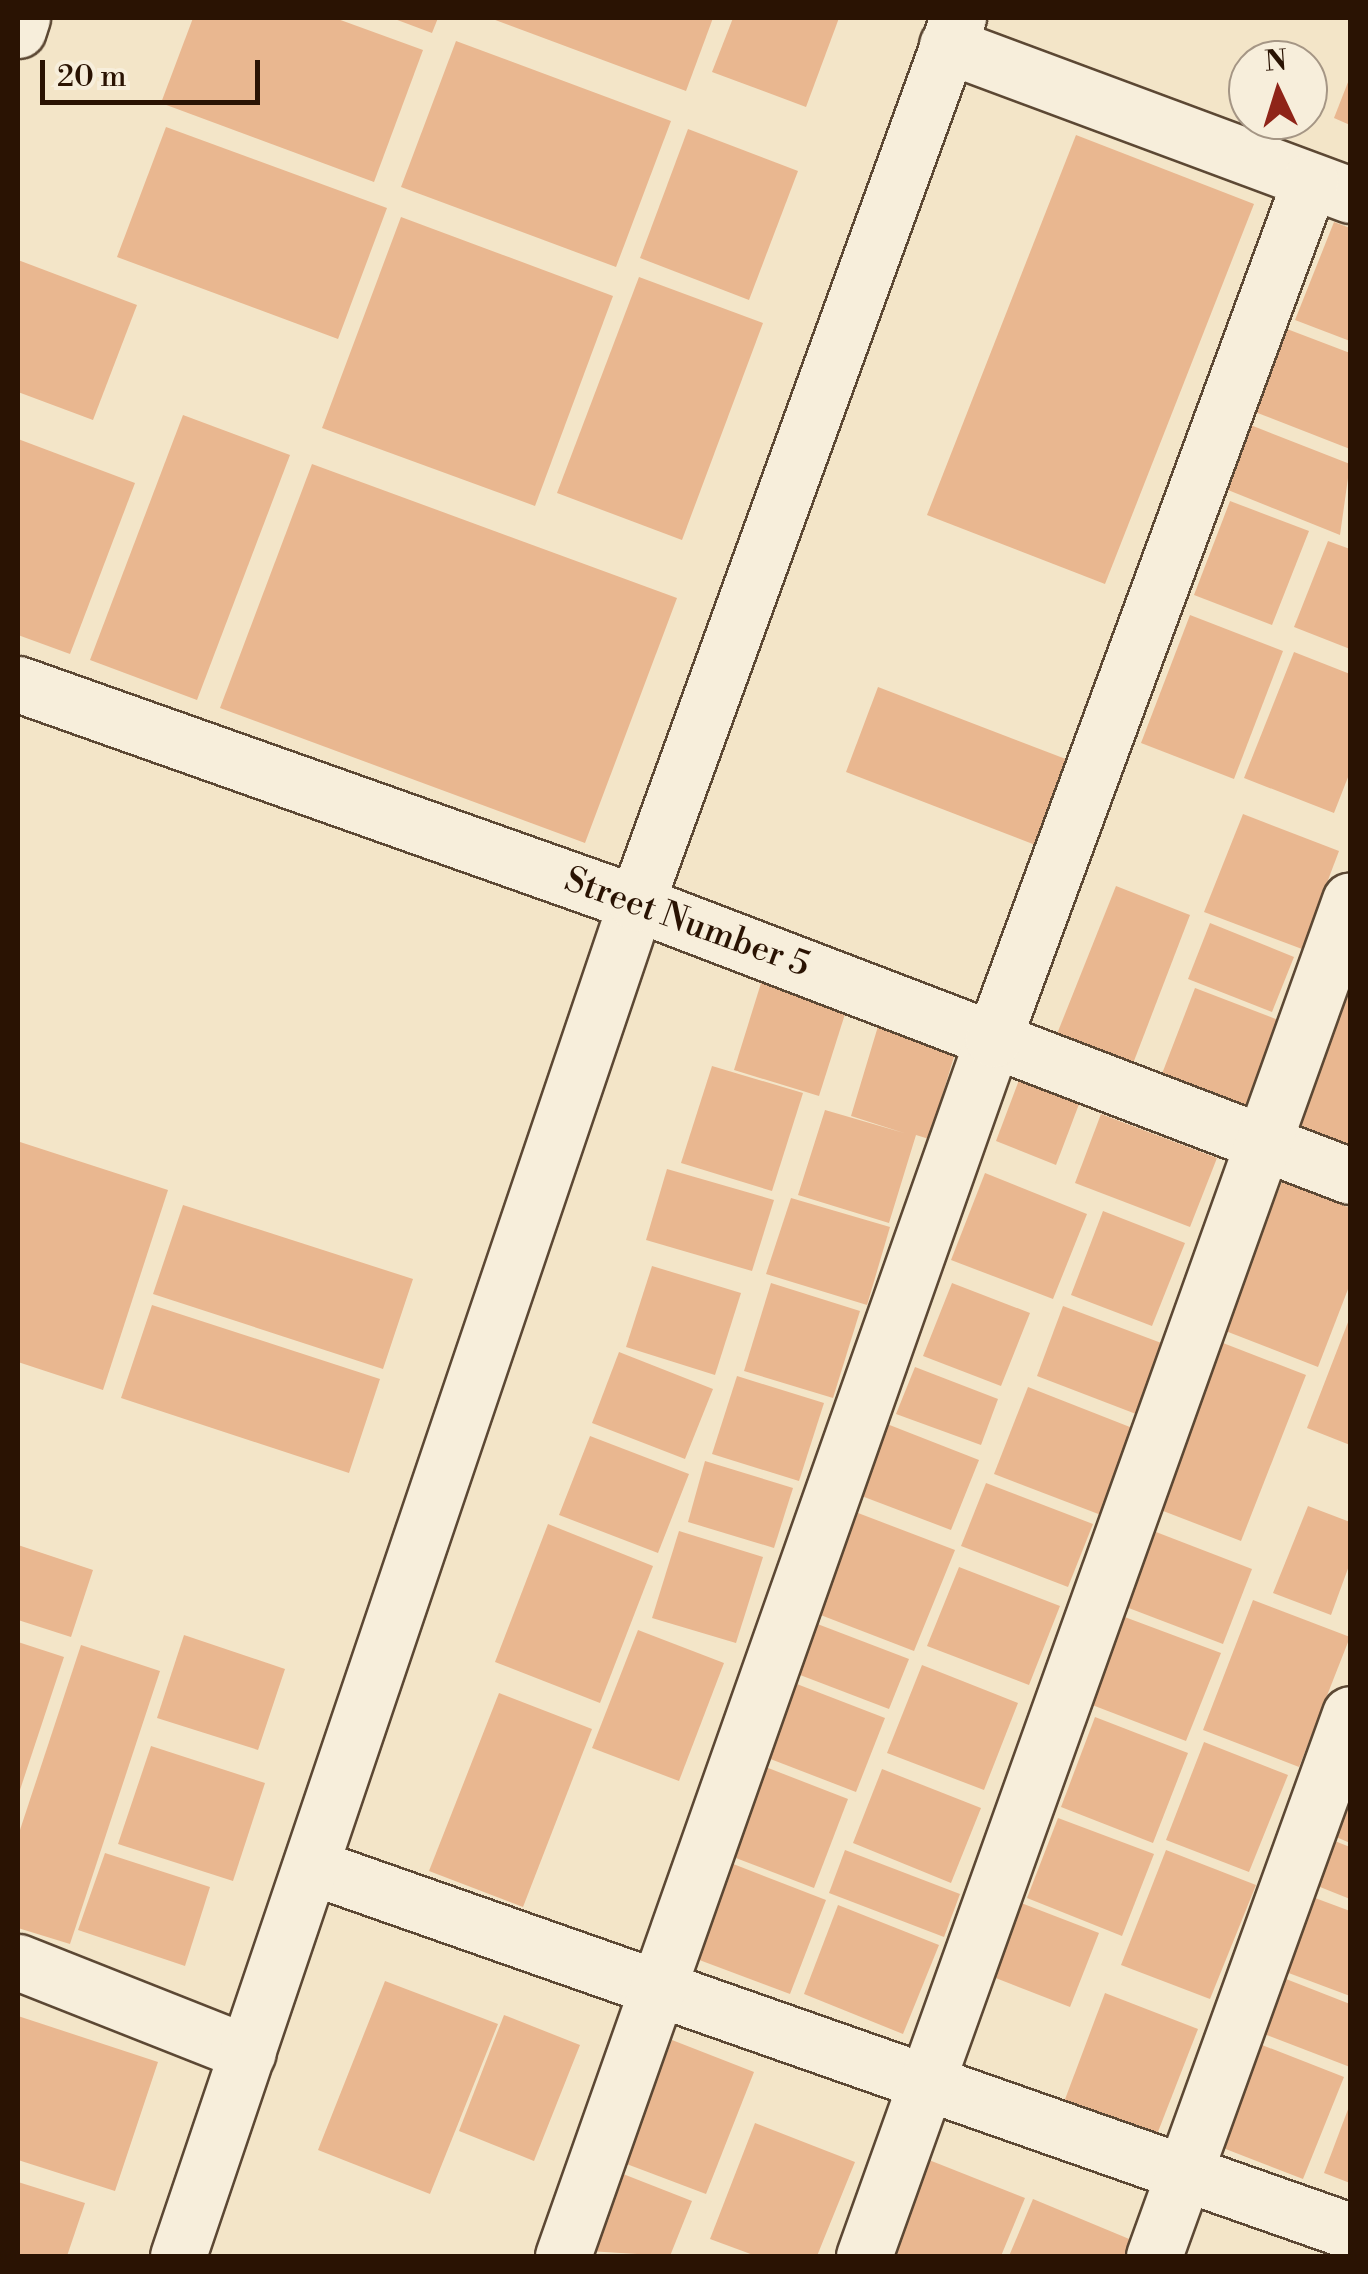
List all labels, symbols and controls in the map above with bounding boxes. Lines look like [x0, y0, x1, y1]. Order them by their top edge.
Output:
scale bar [45, 40, 265, 102]
north arrow [1228, 40, 1328, 140]
text: N [1264, 43, 1288, 80]
text: 20 m [57, 58, 126, 96]
street label: Street Number 5 [559, 859, 815, 987]

